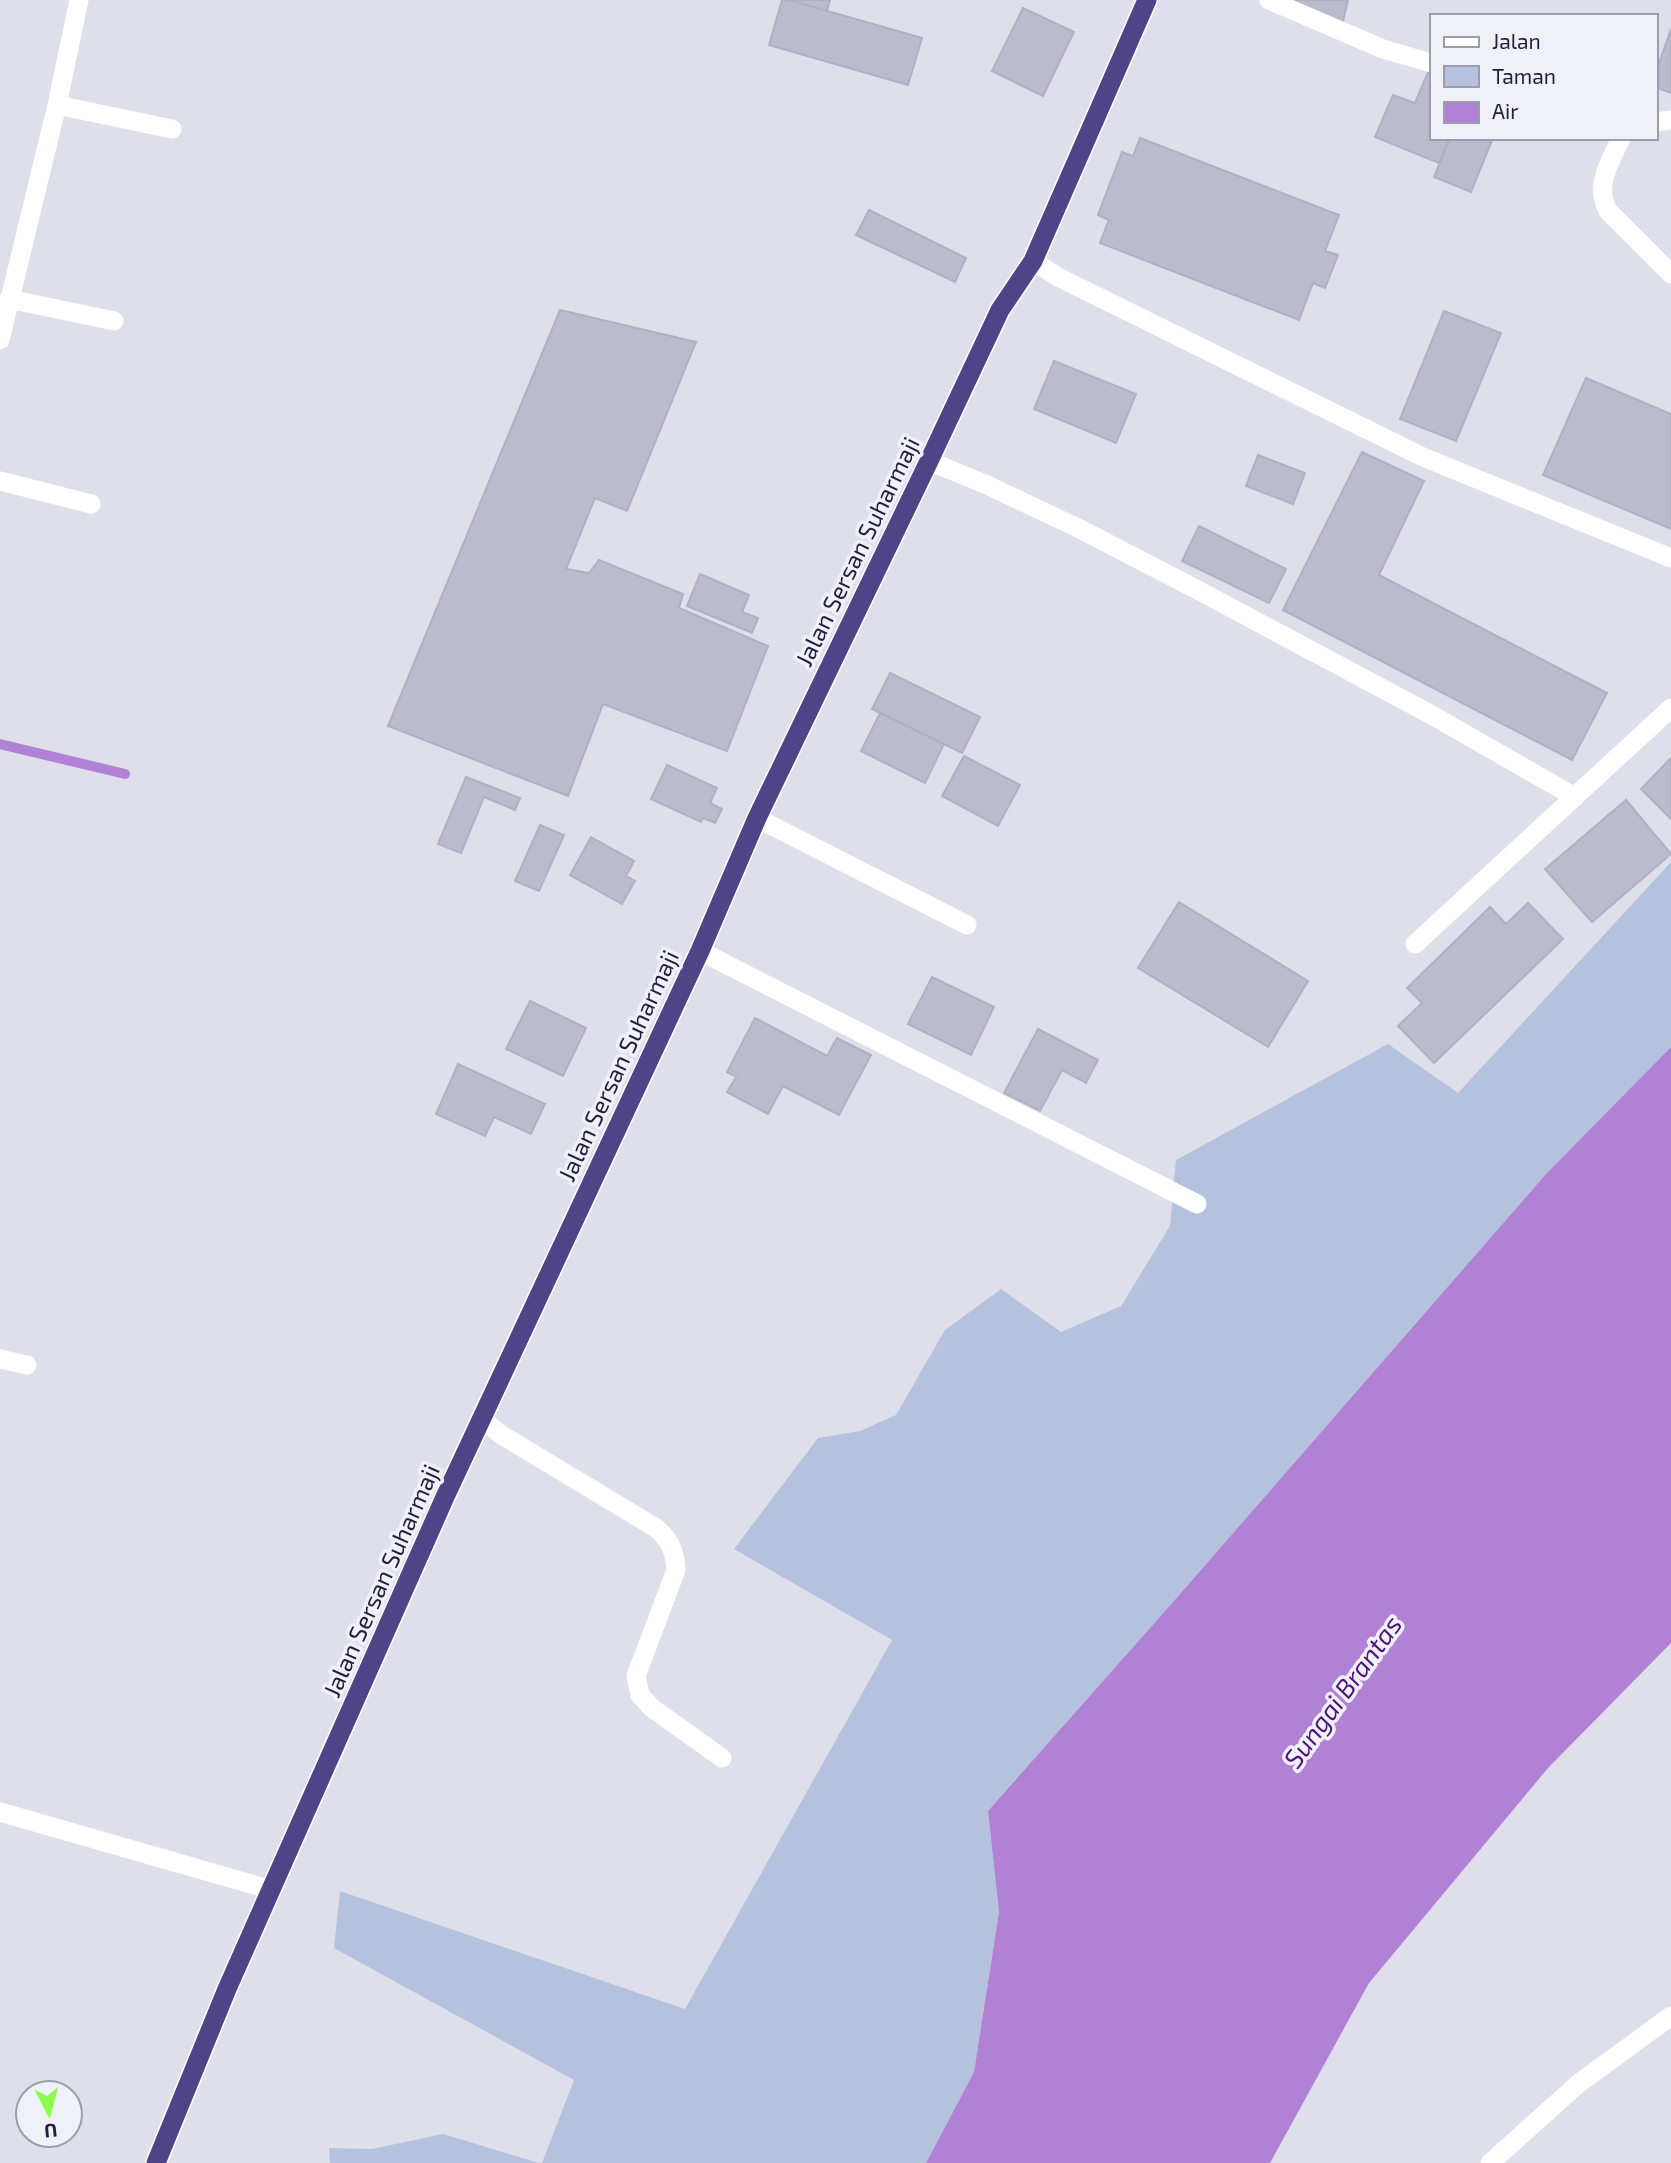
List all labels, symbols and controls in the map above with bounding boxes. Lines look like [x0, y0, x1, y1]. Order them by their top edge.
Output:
legend [1430, 14, 1657, 140]
text: Jalan [1492, 28, 1541, 53]
text: Taman [1492, 63, 1556, 88]
text: Air [1492, 98, 1519, 123]
street label: Jalan Sersan Suharmaji [788, 432, 925, 671]
street label: Jalan Sersan Suharmaji [551, 945, 684, 1186]
street label: Jalan Sersan Suharmaji [316, 1460, 445, 1701]
water label: Sungai Brantas [1276, 1609, 1407, 1773]
north arrow [14, 2079, 84, 2149]
text: U [43, 2119, 59, 2144]

